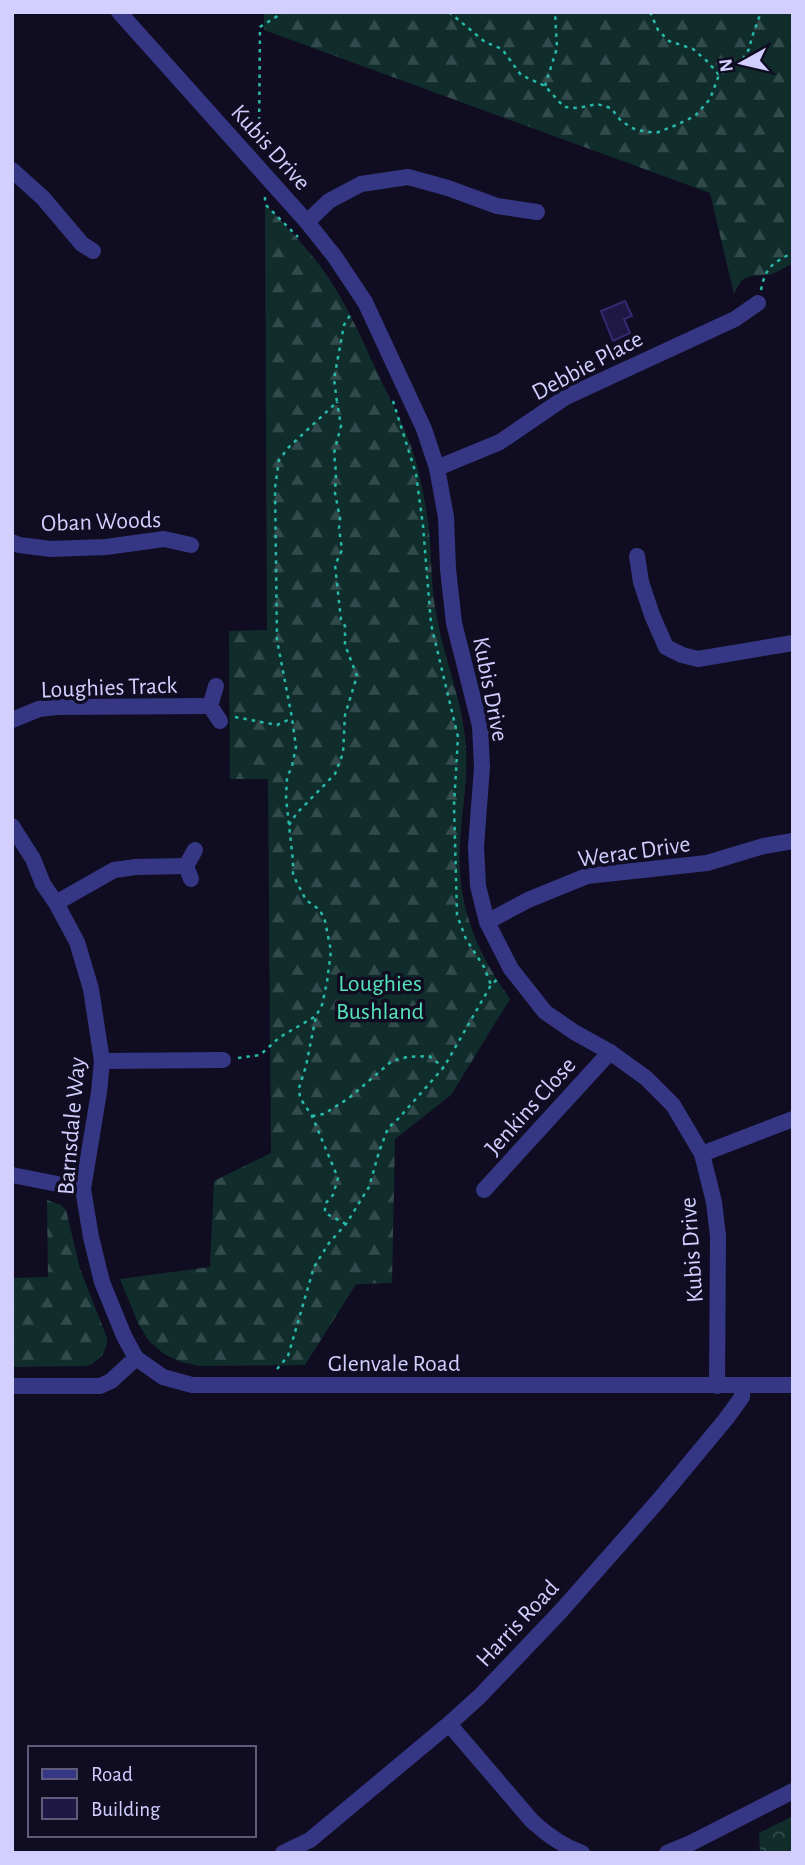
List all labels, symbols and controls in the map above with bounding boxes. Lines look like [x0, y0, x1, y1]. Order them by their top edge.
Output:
north arrow [707, 28, 777, 98]
text: N [716, 57, 737, 73]
street label: Kubis Drive [226, 100, 315, 195]
street label: Debbie Place [528, 327, 647, 405]
street label: Oban Woods [41, 508, 161, 536]
street label: Kubis Drive [468, 635, 512, 743]
street label: Loughies Track [40, 674, 178, 702]
street label: Werac Drive [576, 832, 692, 872]
park label: Loughies Bushland [336, 972, 424, 1024]
street label: Jenkins Close [481, 1053, 581, 1160]
street label: Barnsdale Way [54, 1056, 90, 1196]
street label: Kubis Drive [676, 1196, 708, 1304]
street label: Glenvale Road [328, 1352, 460, 1376]
street label: Harris Road [472, 1576, 564, 1672]
legend [28, 1746, 256, 1837]
text: Road [91, 1764, 133, 1785]
text: Building [91, 1799, 161, 1820]

